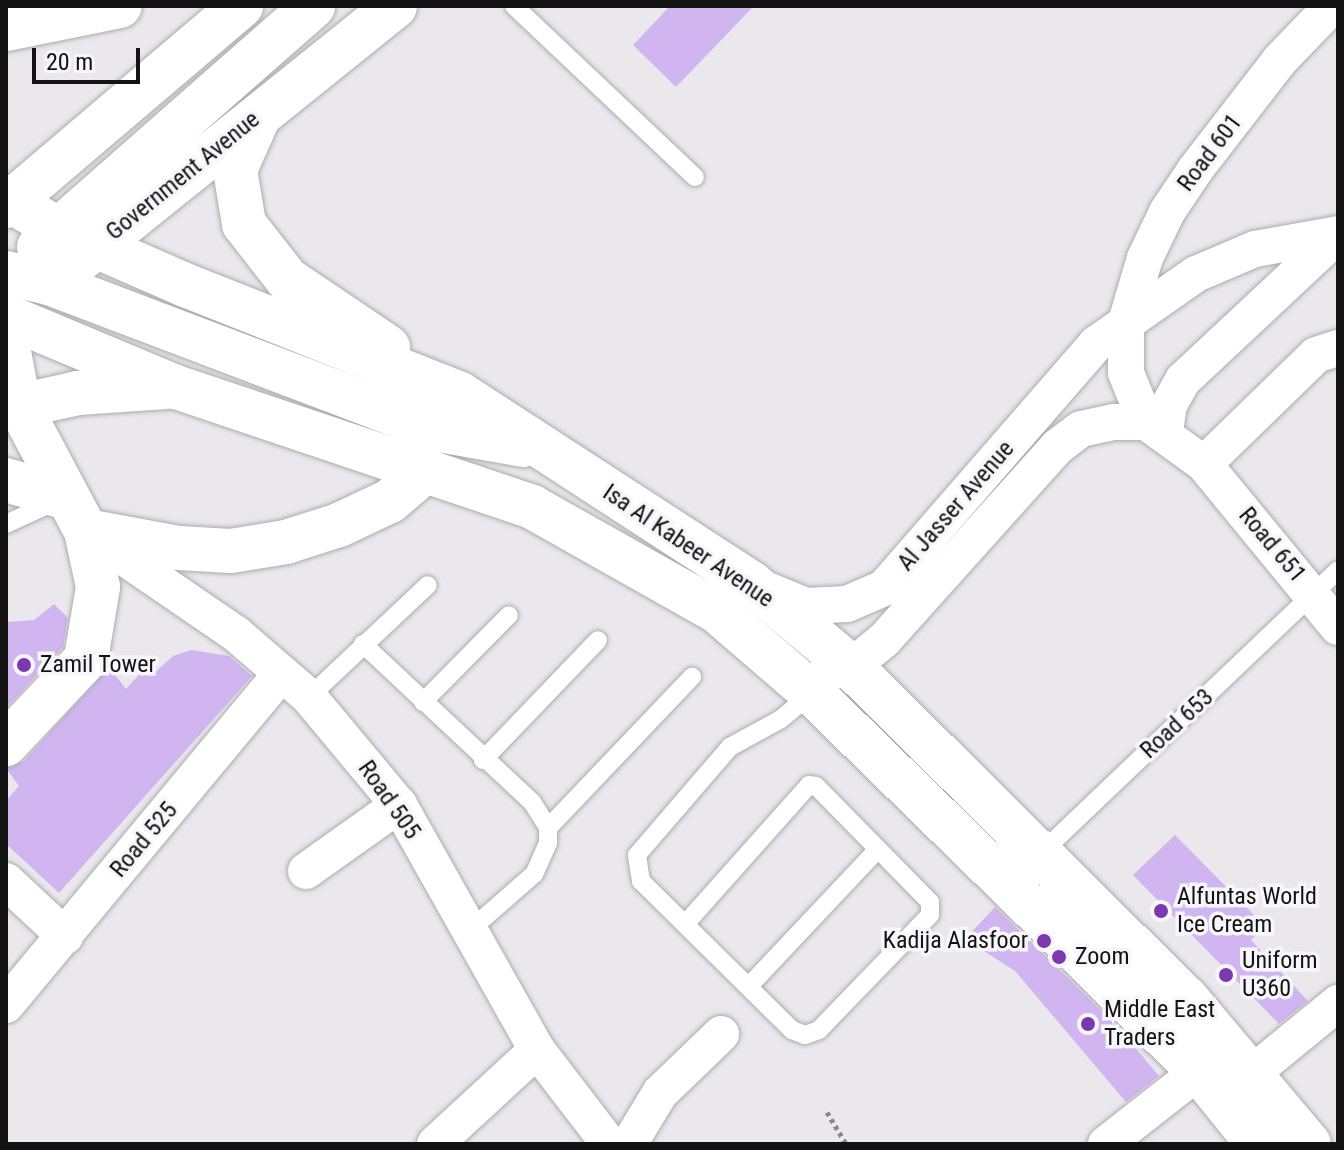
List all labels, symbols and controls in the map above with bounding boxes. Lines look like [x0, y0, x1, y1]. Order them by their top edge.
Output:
scale bar [36, 32, 144, 82]
text: 20 m [46, 48, 93, 76]
street label: Government Avenue [100, 105, 266, 247]
street label: Road 601 [1172, 109, 1248, 197]
street label: Al Jasser Avenue [892, 435, 1020, 577]
street label: Isa Al Kabeer Avenue [597, 478, 779, 614]
street label: Road 651 [1232, 502, 1312, 588]
place label: Zamil Tower [40, 651, 156, 679]
marker: Zamil Tower [15, 656, 33, 674]
street label: Road 653 [1135, 683, 1219, 765]
street label: Road 505 [352, 755, 426, 845]
street label: Road 525 [104, 797, 184, 883]
place label: Alfuntas World Ice Cream [1177, 883, 1317, 939]
marker: Alfuntas World Ice Cream [1152, 902, 1170, 920]
place label: Kadija Alasfoor [883, 927, 1028, 955]
marker: Kadija Alasfoor [1035, 932, 1053, 950]
place label: Zoom [1075, 943, 1129, 971]
place label: Uniform U360 [1242, 947, 1318, 1003]
marker: Zoom [1050, 948, 1068, 966]
marker: Uniform U360 [1217, 966, 1235, 984]
place label: Middle East Traders [1104, 996, 1215, 1052]
marker: Middle East Traders [1079, 1015, 1097, 1033]

